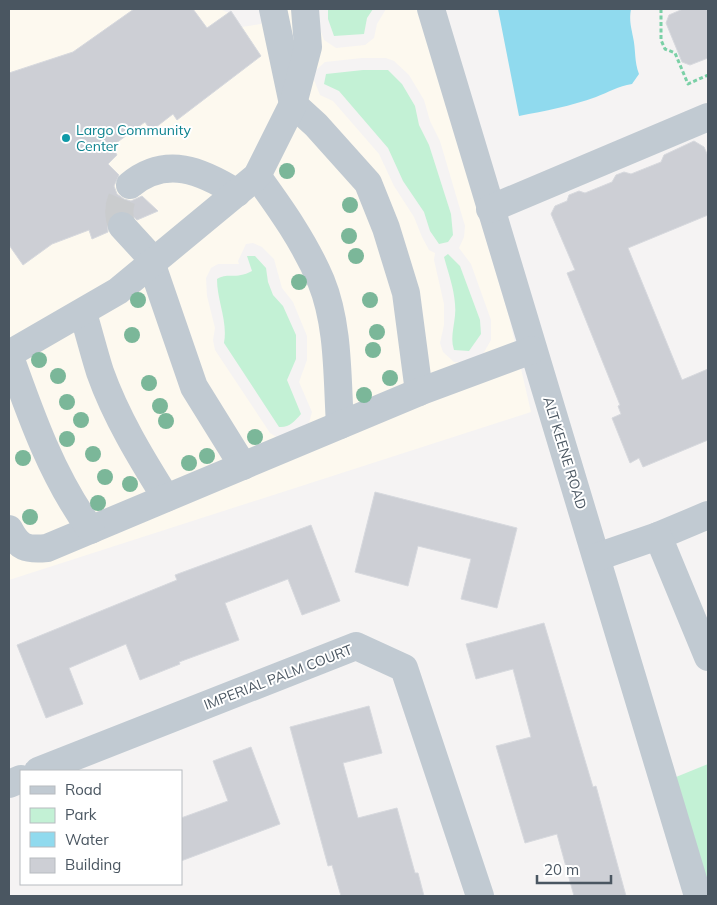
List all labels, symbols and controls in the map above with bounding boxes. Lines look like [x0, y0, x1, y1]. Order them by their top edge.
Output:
place label: Largo Community Center [76, 121, 191, 155]
marker: Largo Community Center [60, 132, 72, 144]
street label: ALT KEENE ROAD [539, 394, 591, 512]
street label: IMPERIAL PALM COURT [201, 640, 355, 714]
legend [20, 770, 182, 885]
text: Road [65, 780, 102, 799]
text: Park [65, 805, 97, 824]
text: Water [65, 830, 109, 849]
scale bar [537, 852, 611, 884]
text: Building [65, 855, 121, 874]
text: 20 m [544, 860, 579, 879]

